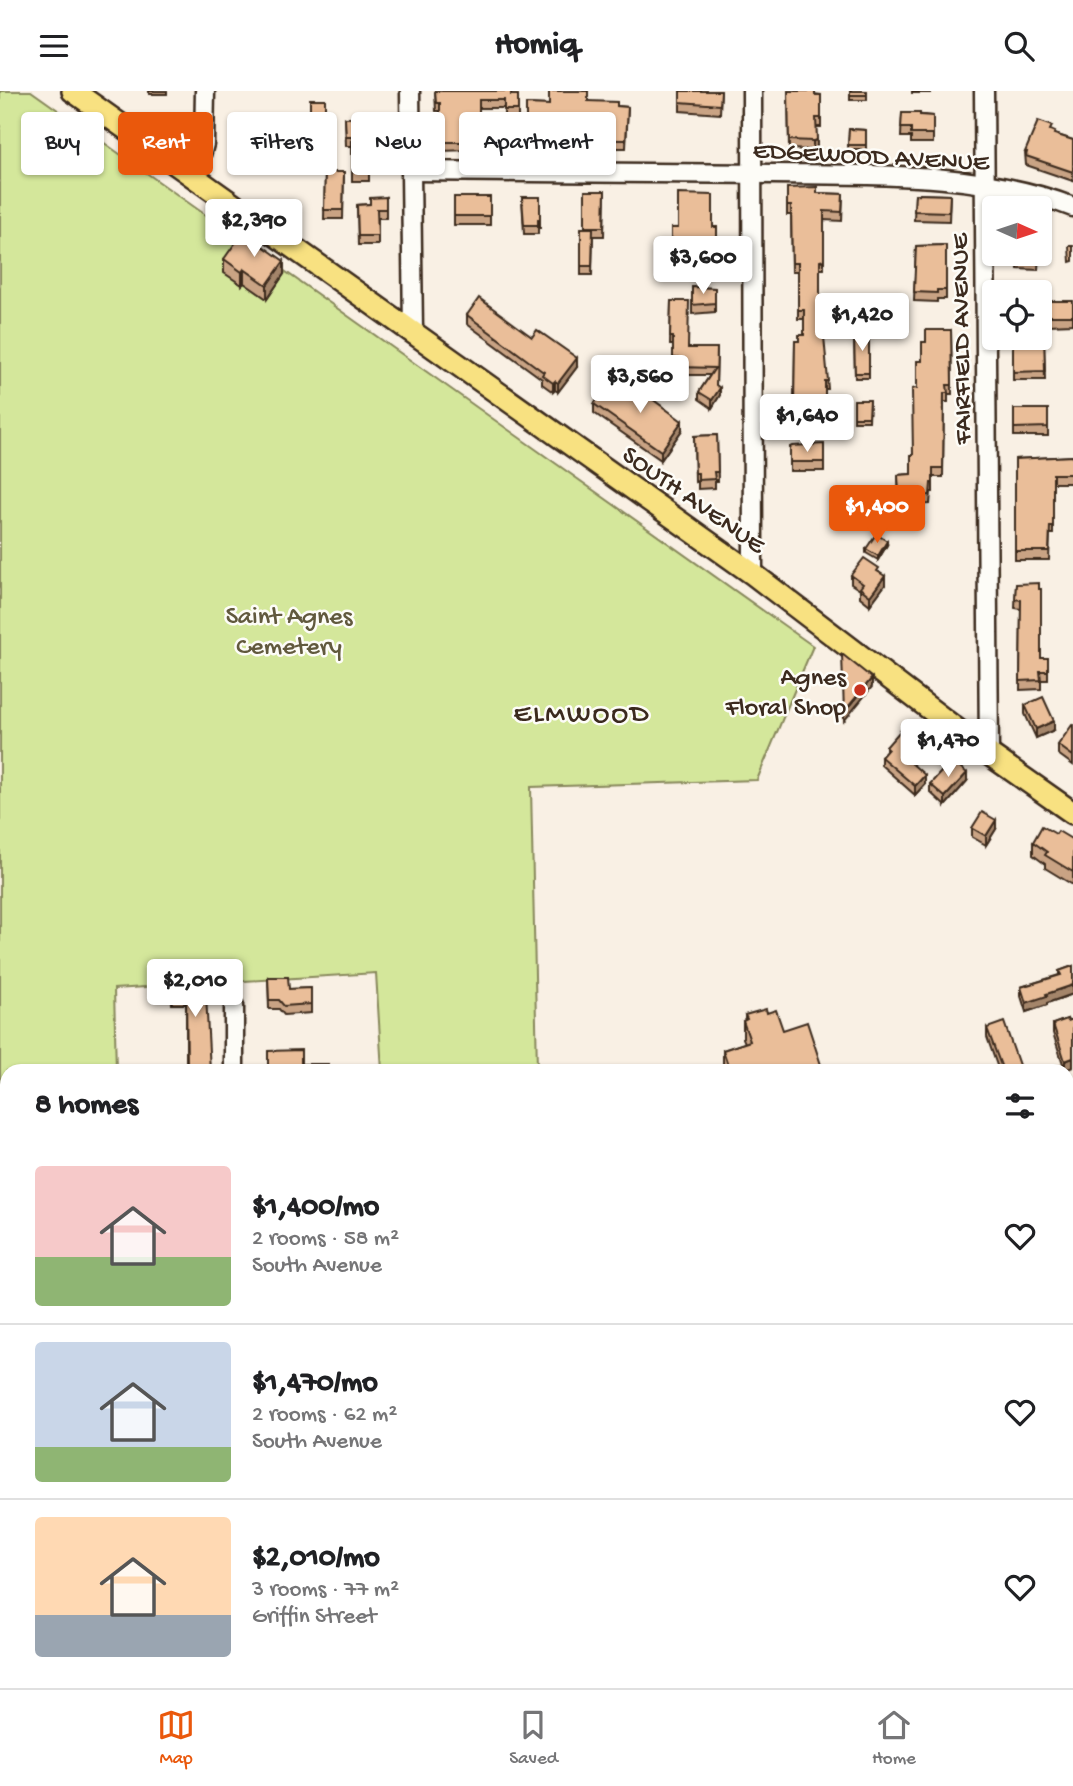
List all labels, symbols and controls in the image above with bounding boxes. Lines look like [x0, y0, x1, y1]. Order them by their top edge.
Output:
icon: menu [35, 27, 73, 65]
text: Homiq [495, 27, 578, 65]
icon: search [1000, 27, 1038, 65]
chip: Buy [21, 112, 104, 175]
chip: Rent [118, 112, 213, 175]
chip: Filters [227, 112, 337, 175]
chip: New [351, 112, 445, 175]
chip: Apartment [459, 112, 616, 175]
street label: EDGEWOOD AVENUE [752, 137, 990, 180]
north arrow [982, 196, 1052, 266]
map controls [982, 196, 1052, 350]
pin: $2,390 [197, 199, 311, 259]
text: $2,390 [221, 208, 287, 235]
street label: FAIRFIELD AVENUE [946, 232, 981, 446]
pin: $3,600 [646, 237, 760, 296]
text: $3,600 [669, 245, 737, 272]
button: locate [982, 280, 1052, 350]
pin: $1,420 [805, 293, 919, 353]
text: $1,420 [831, 302, 893, 329]
pin: $3,560 [583, 355, 697, 415]
text: $3,560 [607, 364, 673, 391]
pin: $1,640 [750, 395, 864, 454]
text: $1,640 [776, 403, 838, 430]
street label: SOUTH AVENUE [615, 441, 771, 563]
pin: $1,400 [820, 485, 934, 545]
text: $1,400 [845, 494, 909, 521]
park label: Saint Agnes Cemetery [226, 603, 354, 664]
place label: Agnes Floral Shop [725, 664, 847, 725]
marker: Agnes Floral Shop [852, 682, 868, 698]
district label: ELMWOOD [514, 699, 650, 732]
pin: $1,470 [891, 719, 1005, 779]
text: $1,470 [917, 728, 979, 755]
pin: $2,010 [138, 960, 252, 1019]
text: $2,010 [163, 968, 227, 995]
icon: filters [1001, 1087, 1039, 1125]
text: 8 homes [35, 1089, 138, 1124]
text: $1,400/mo [252, 1191, 379, 1226]
icon: home [91, 1194, 175, 1278]
icon: heart [1001, 1217, 1039, 1255]
text: 2 rooms · 58 m² [252, 1226, 399, 1253]
text: South Avenue [252, 1253, 382, 1280]
text: $1,470/mo [252, 1367, 378, 1402]
icon: home [91, 1370, 175, 1454]
icon: heart [1001, 1393, 1039, 1431]
text: 2 rooms · 62 m² [252, 1402, 397, 1429]
text: South Avenue [252, 1429, 382, 1456]
text: $2,010/mo [252, 1542, 380, 1577]
icon: home [91, 1545, 175, 1629]
icon: heart [1001, 1568, 1039, 1606]
text: 3 rooms · 77 m² [252, 1577, 399, 1604]
text: Griffin Street [252, 1604, 376, 1631]
tab: Map [157, 1706, 195, 1771]
tab: Saved [509, 1706, 558, 1771]
tab: Home [872, 1706, 916, 1771]

